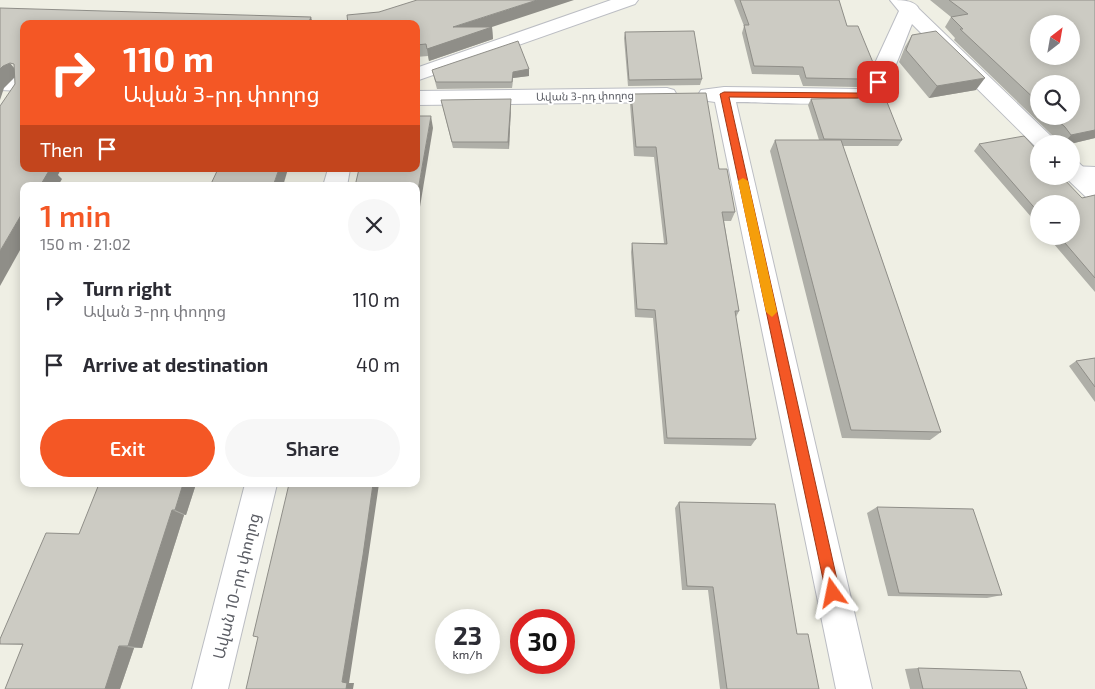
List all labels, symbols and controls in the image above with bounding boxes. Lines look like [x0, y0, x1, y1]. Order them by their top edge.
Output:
north arrow [1030, 15, 1080, 65]
map controls [1030, 15, 1080, 245]
text: 110 m [123, 37, 214, 79]
icon: right [40, 40, 105, 105]
pin [857, 61, 899, 103]
icon: arrive [864, 68, 892, 96]
button: search [1030, 75, 1080, 125]
text: Ավան 3-րդ փողոց [123, 80, 320, 106]
street label: Ավան 3-րդ փողոց [536, 88, 634, 104]
icon: arrive [93, 135, 121, 163]
button: + [1030, 135, 1080, 185]
text: Then [40, 138, 83, 161]
button: − [1030, 195, 1080, 245]
text: 1 min [40, 197, 111, 233]
button: close [348, 199, 400, 251]
text: 150 m · 21:02 [40, 234, 131, 253]
text: Turn right [83, 277, 171, 300]
icon: right [40, 286, 68, 314]
text: 110 m [353, 288, 400, 311]
text: Ավան 3-րդ փողոց [83, 301, 226, 320]
icon: arrive [40, 351, 68, 379]
text: Arrive at destination [83, 353, 268, 376]
text: 40 m [356, 353, 400, 376]
button: Exit [40, 419, 215, 477]
button: Share [225, 419, 400, 477]
street label: Ավան 10-րդ փողոց [208, 511, 264, 661]
position arrow [806, 566, 858, 618]
speed limit sign: 30 [510, 609, 575, 674]
text: 23 [453, 620, 482, 650]
text: km/h [453, 647, 482, 661]

